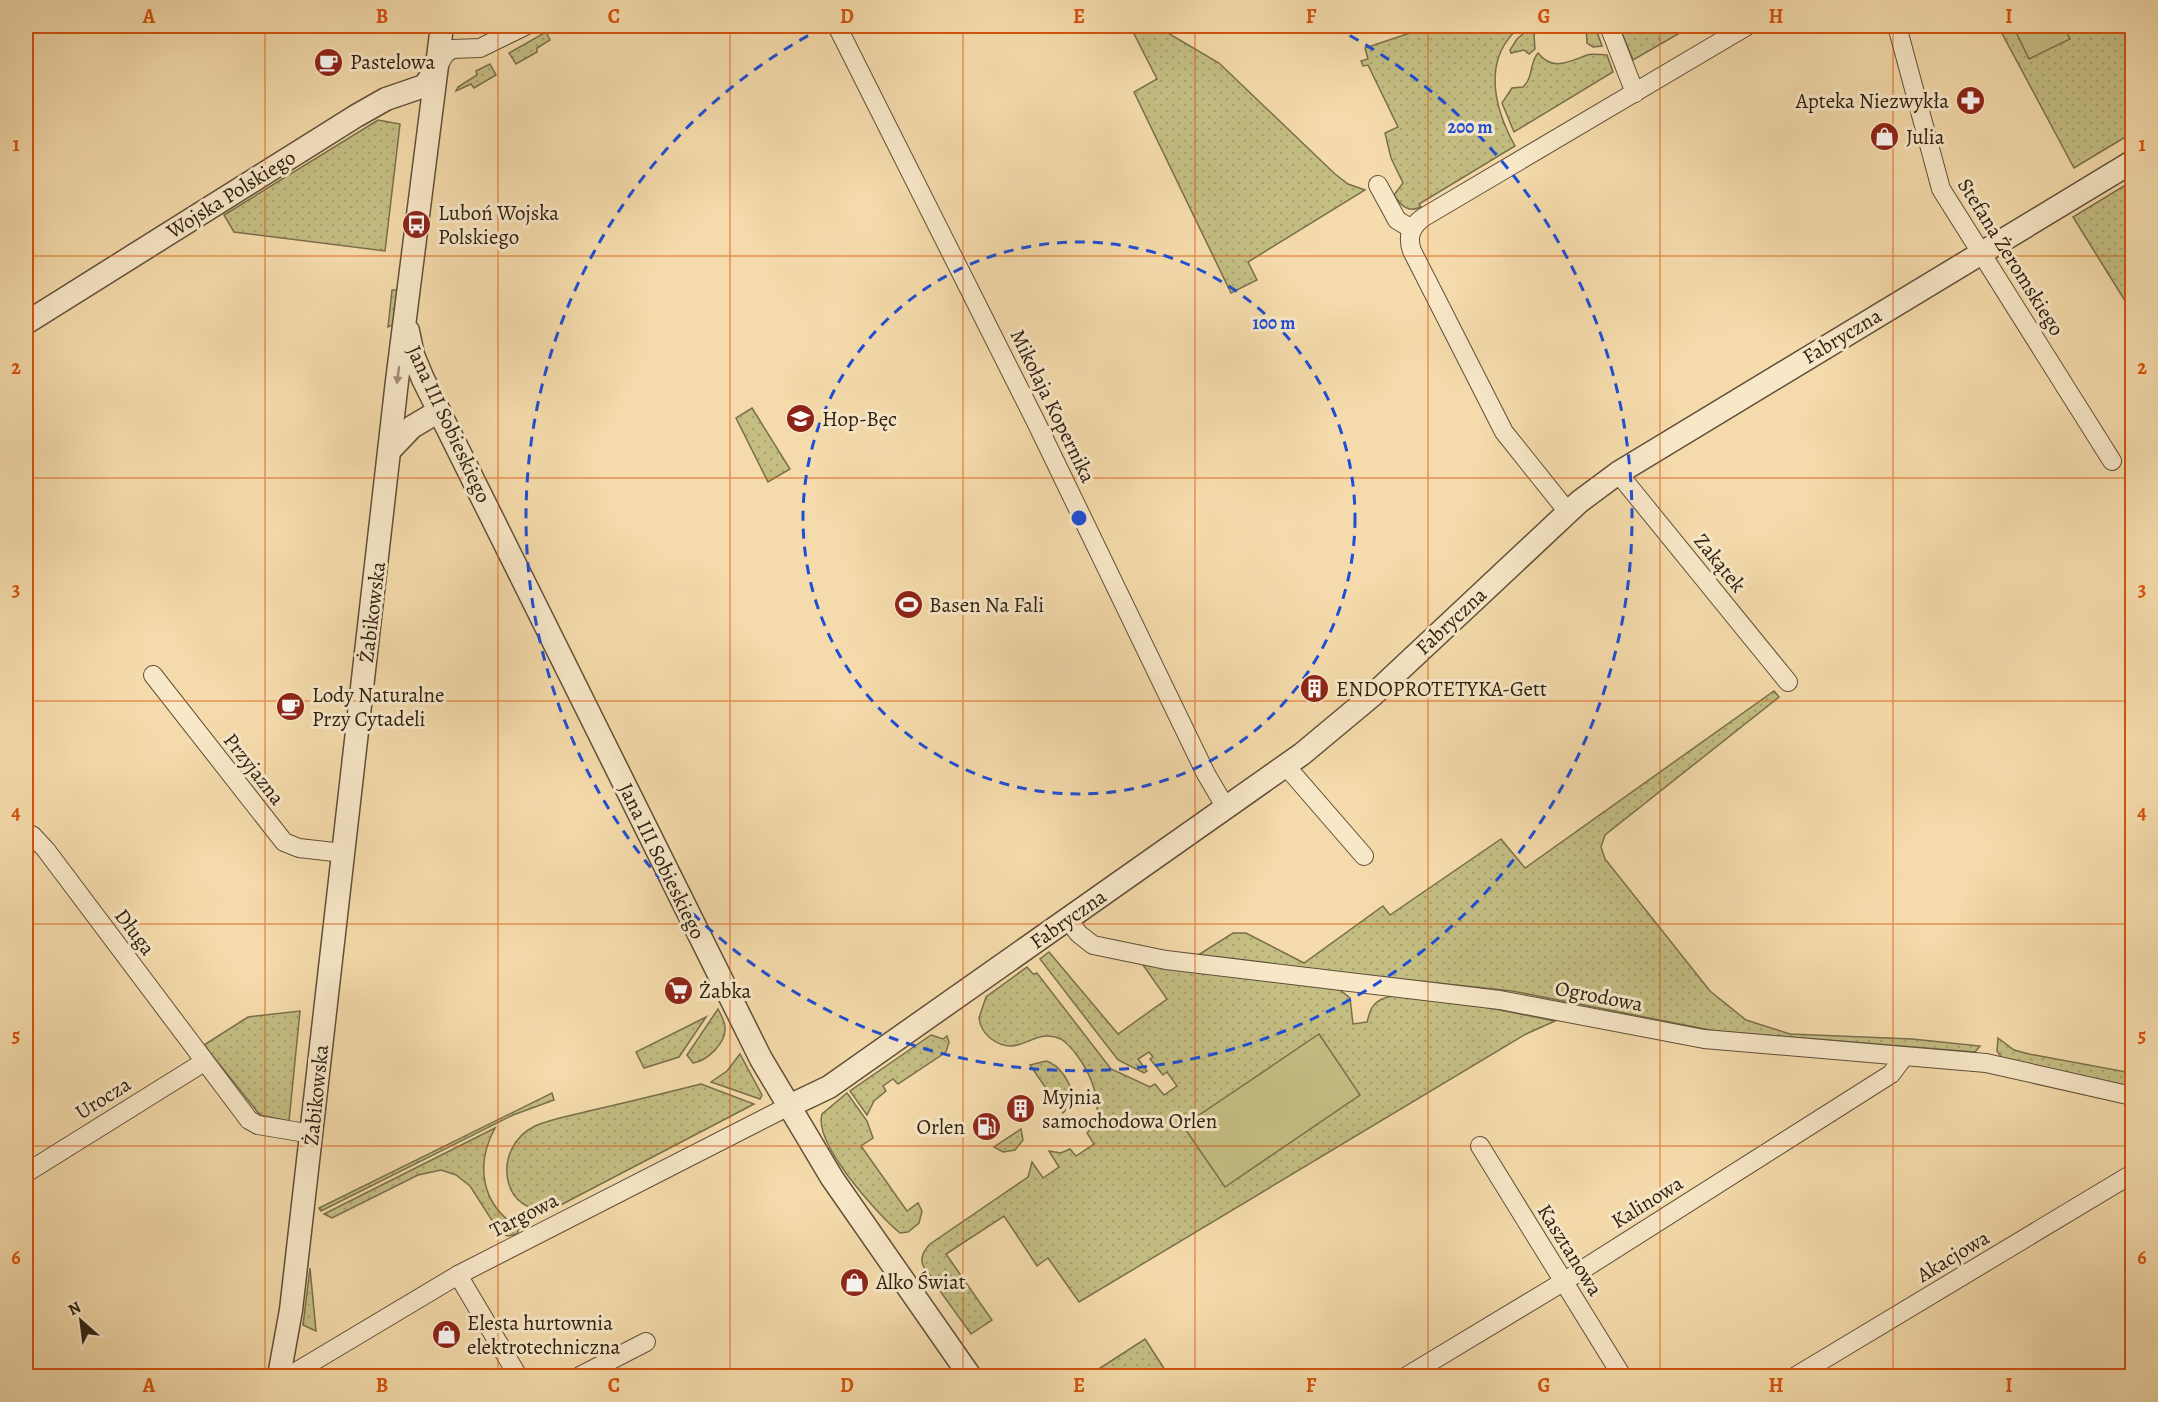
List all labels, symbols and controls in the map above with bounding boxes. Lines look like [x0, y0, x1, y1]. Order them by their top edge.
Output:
text: A [142, 3, 156, 30]
text: B [376, 3, 388, 30]
text: C [608, 3, 620, 30]
text: D [840, 3, 854, 30]
text: E [1073, 3, 1085, 30]
text: F [1306, 3, 1317, 30]
text: G [1537, 3, 1551, 30]
text: H [1769, 3, 1784, 30]
text: I [2005, 3, 2013, 30]
cafe icon: Pastelowa [313, 46, 345, 78]
place label: Pastelowa [350, 48, 435, 76]
pharmacy icon: Apteka Niezwykła [1954, 85, 1986, 117]
place label: Apteka Niezwykła [1795, 87, 1949, 115]
text: 200 m [1447, 115, 1493, 139]
shop icon: Julia [1869, 121, 1901, 153]
place label: Julia [1906, 123, 1945, 151]
text: 1 [12, 131, 20, 158]
text: 1 [2138, 131, 2146, 158]
street label: Wojska Polskiego [160, 143, 301, 245]
street label: Stefana Żeromskiego [1951, 173, 2071, 341]
place label: Luboń Wojska Polskiego [438, 199, 559, 251]
bus stop icon: Luboń Wojska Polskiego [401, 209, 433, 241]
street label: Fabryczna [1797, 301, 1887, 371]
text: 100 m [1253, 311, 1295, 335]
street label: Mikołaja Kopernika [1004, 325, 1102, 488]
street label: Jana III Sobieskiego [400, 341, 498, 507]
text: 2 [11, 354, 21, 381]
text: 2 [2137, 354, 2147, 381]
one-way arrow [393, 366, 403, 385]
school or university icon: Hop-Bęc [785, 403, 817, 435]
place label: Hop-Bęc [822, 405, 897, 433]
centre of rings [1069, 508, 1089, 528]
street label: Zakątek [1688, 528, 1753, 599]
street label: Żabikowska [352, 560, 392, 664]
text: 3 [12, 576, 20, 603]
text: 3 [2138, 576, 2146, 603]
street label: Fabryczna [1409, 581, 1493, 661]
sports icon: Basen Na Fali [892, 589, 924, 621]
place label: Basen Na Fali [929, 591, 1044, 619]
building icon: ENDOPROTETYKA-Gett [1299, 673, 1331, 705]
place label: ENDOPROTETYKA-Gett [1336, 675, 1547, 703]
place label: Lody Naturalne Przy Cytadeli [312, 681, 444, 733]
cafe icon: Lody Naturalne Przy Cytadeli [275, 691, 307, 723]
street label: Przyjazna [217, 727, 291, 811]
street label: Jana III Sobieskiego [612, 778, 712, 944]
text: 4 [11, 799, 21, 826]
text: 4 [2137, 799, 2147, 826]
street label: Fabryczna [1024, 882, 1112, 956]
street label: Długa [108, 903, 162, 961]
street label: Ogrodowa [1553, 974, 1646, 1018]
supermarket icon: Żabka [662, 975, 694, 1007]
place label: Żabka [699, 977, 751, 1005]
text: 5 [12, 1022, 20, 1049]
text: 5 [2138, 1022, 2146, 1049]
street label: Żabikowska [297, 1043, 335, 1147]
street label: Urocza [70, 1070, 136, 1126]
place label: Myjnia samochodowa Orlen [1042, 1083, 1217, 1135]
building icon: Myjnia samochodowa Orlen [1005, 1093, 1037, 1125]
fuel station icon: Orlen [970, 1111, 1002, 1143]
place label: Orlen [916, 1113, 965, 1141]
street label: Kalinowa [1606, 1169, 1688, 1235]
street label: Targowa [485, 1186, 563, 1244]
street label: Kasztanowa [1531, 1199, 1609, 1301]
street label: Akacjowa [1911, 1223, 1995, 1289]
text: 6 [11, 1244, 21, 1271]
text: 6 [2137, 1244, 2147, 1271]
shop icon: Alko Świat [839, 1266, 871, 1298]
place label: Alko Świat [875, 1268, 966, 1296]
north arrow [51, 1291, 111, 1351]
text: N [64, 1296, 85, 1321]
place label: Elesta hurtownia elektrotechniczna [467, 1309, 621, 1361]
shop icon: Elesta hurtownia elektrotechniczna [430, 1319, 462, 1351]
text: A [142, 1372, 156, 1399]
text: B [376, 1372, 388, 1399]
text: C [608, 1372, 620, 1399]
text: D [840, 1372, 854, 1399]
text: E [1073, 1372, 1085, 1399]
text: F [1306, 1372, 1317, 1399]
text: G [1537, 1372, 1551, 1399]
text: H [1769, 1372, 1784, 1399]
text: I [2005, 1372, 2013, 1399]

